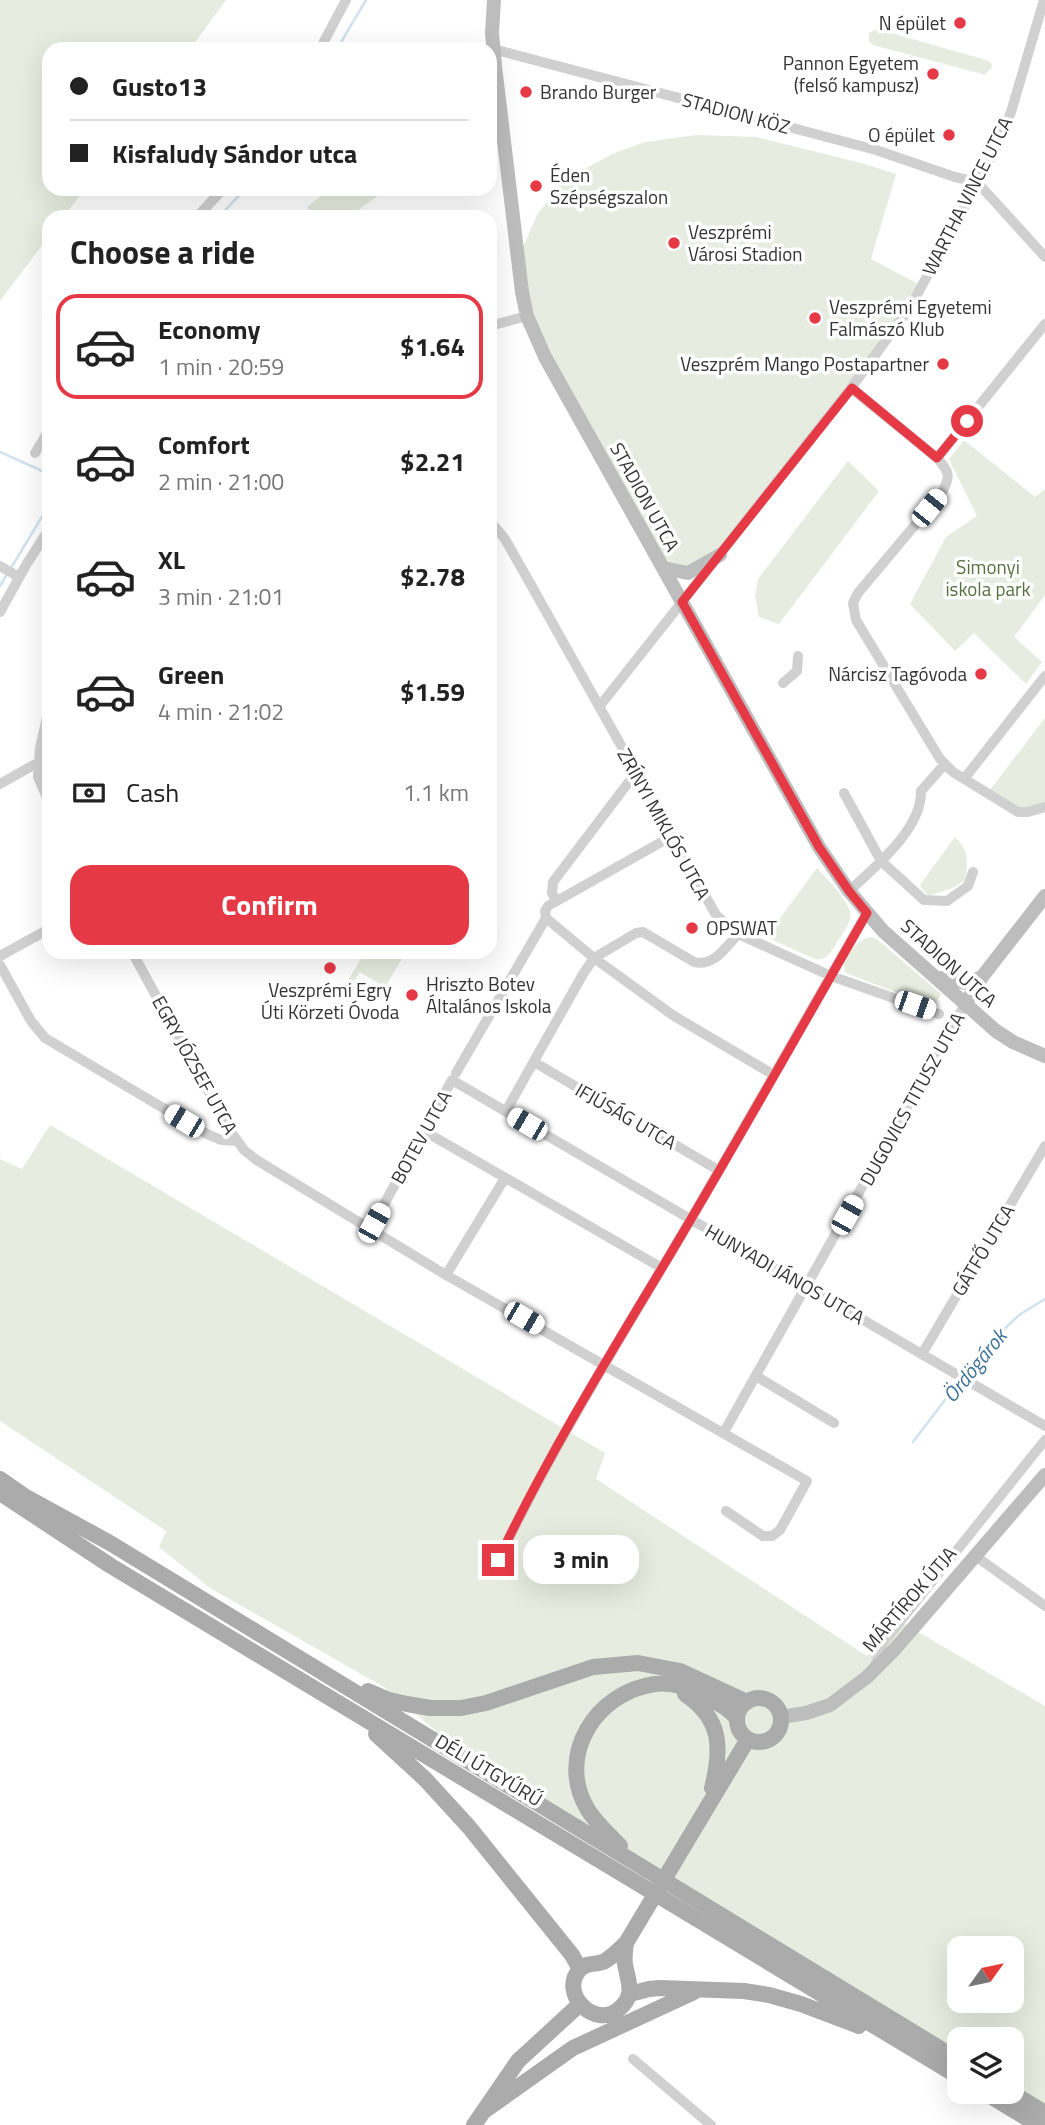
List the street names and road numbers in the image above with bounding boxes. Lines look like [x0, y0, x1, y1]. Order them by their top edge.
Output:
street label: STADION KÖZ [679, 84, 793, 141]
street label: WARTHA VINCE UTCA [914, 111, 1019, 280]
street label: STADION UTCA [603, 437, 687, 557]
street label: ZRÍNYI MIKLÓS UTCA [611, 743, 718, 905]
street label: STADION UTCA [895, 911, 1004, 1014]
street label: EGRY JÓZSEF UTCA [145, 990, 246, 1139]
street label: DUGOVICS TITUSZ UTCA [852, 1007, 971, 1191]
street label: IFJÚSÁG UTCA [570, 1075, 682, 1156]
street label: BOTEV UTCA [383, 1085, 458, 1189]
street label: GÁTFŐ UTCA [944, 1198, 1021, 1301]
street label: HUNYADI JÁNOS UTCA [700, 1216, 870, 1331]
street label: MÁRTÍROK ÚTJA [855, 1540, 963, 1658]
street label: DÉLI ÚTGYŰRŰ [430, 1726, 548, 1813]

